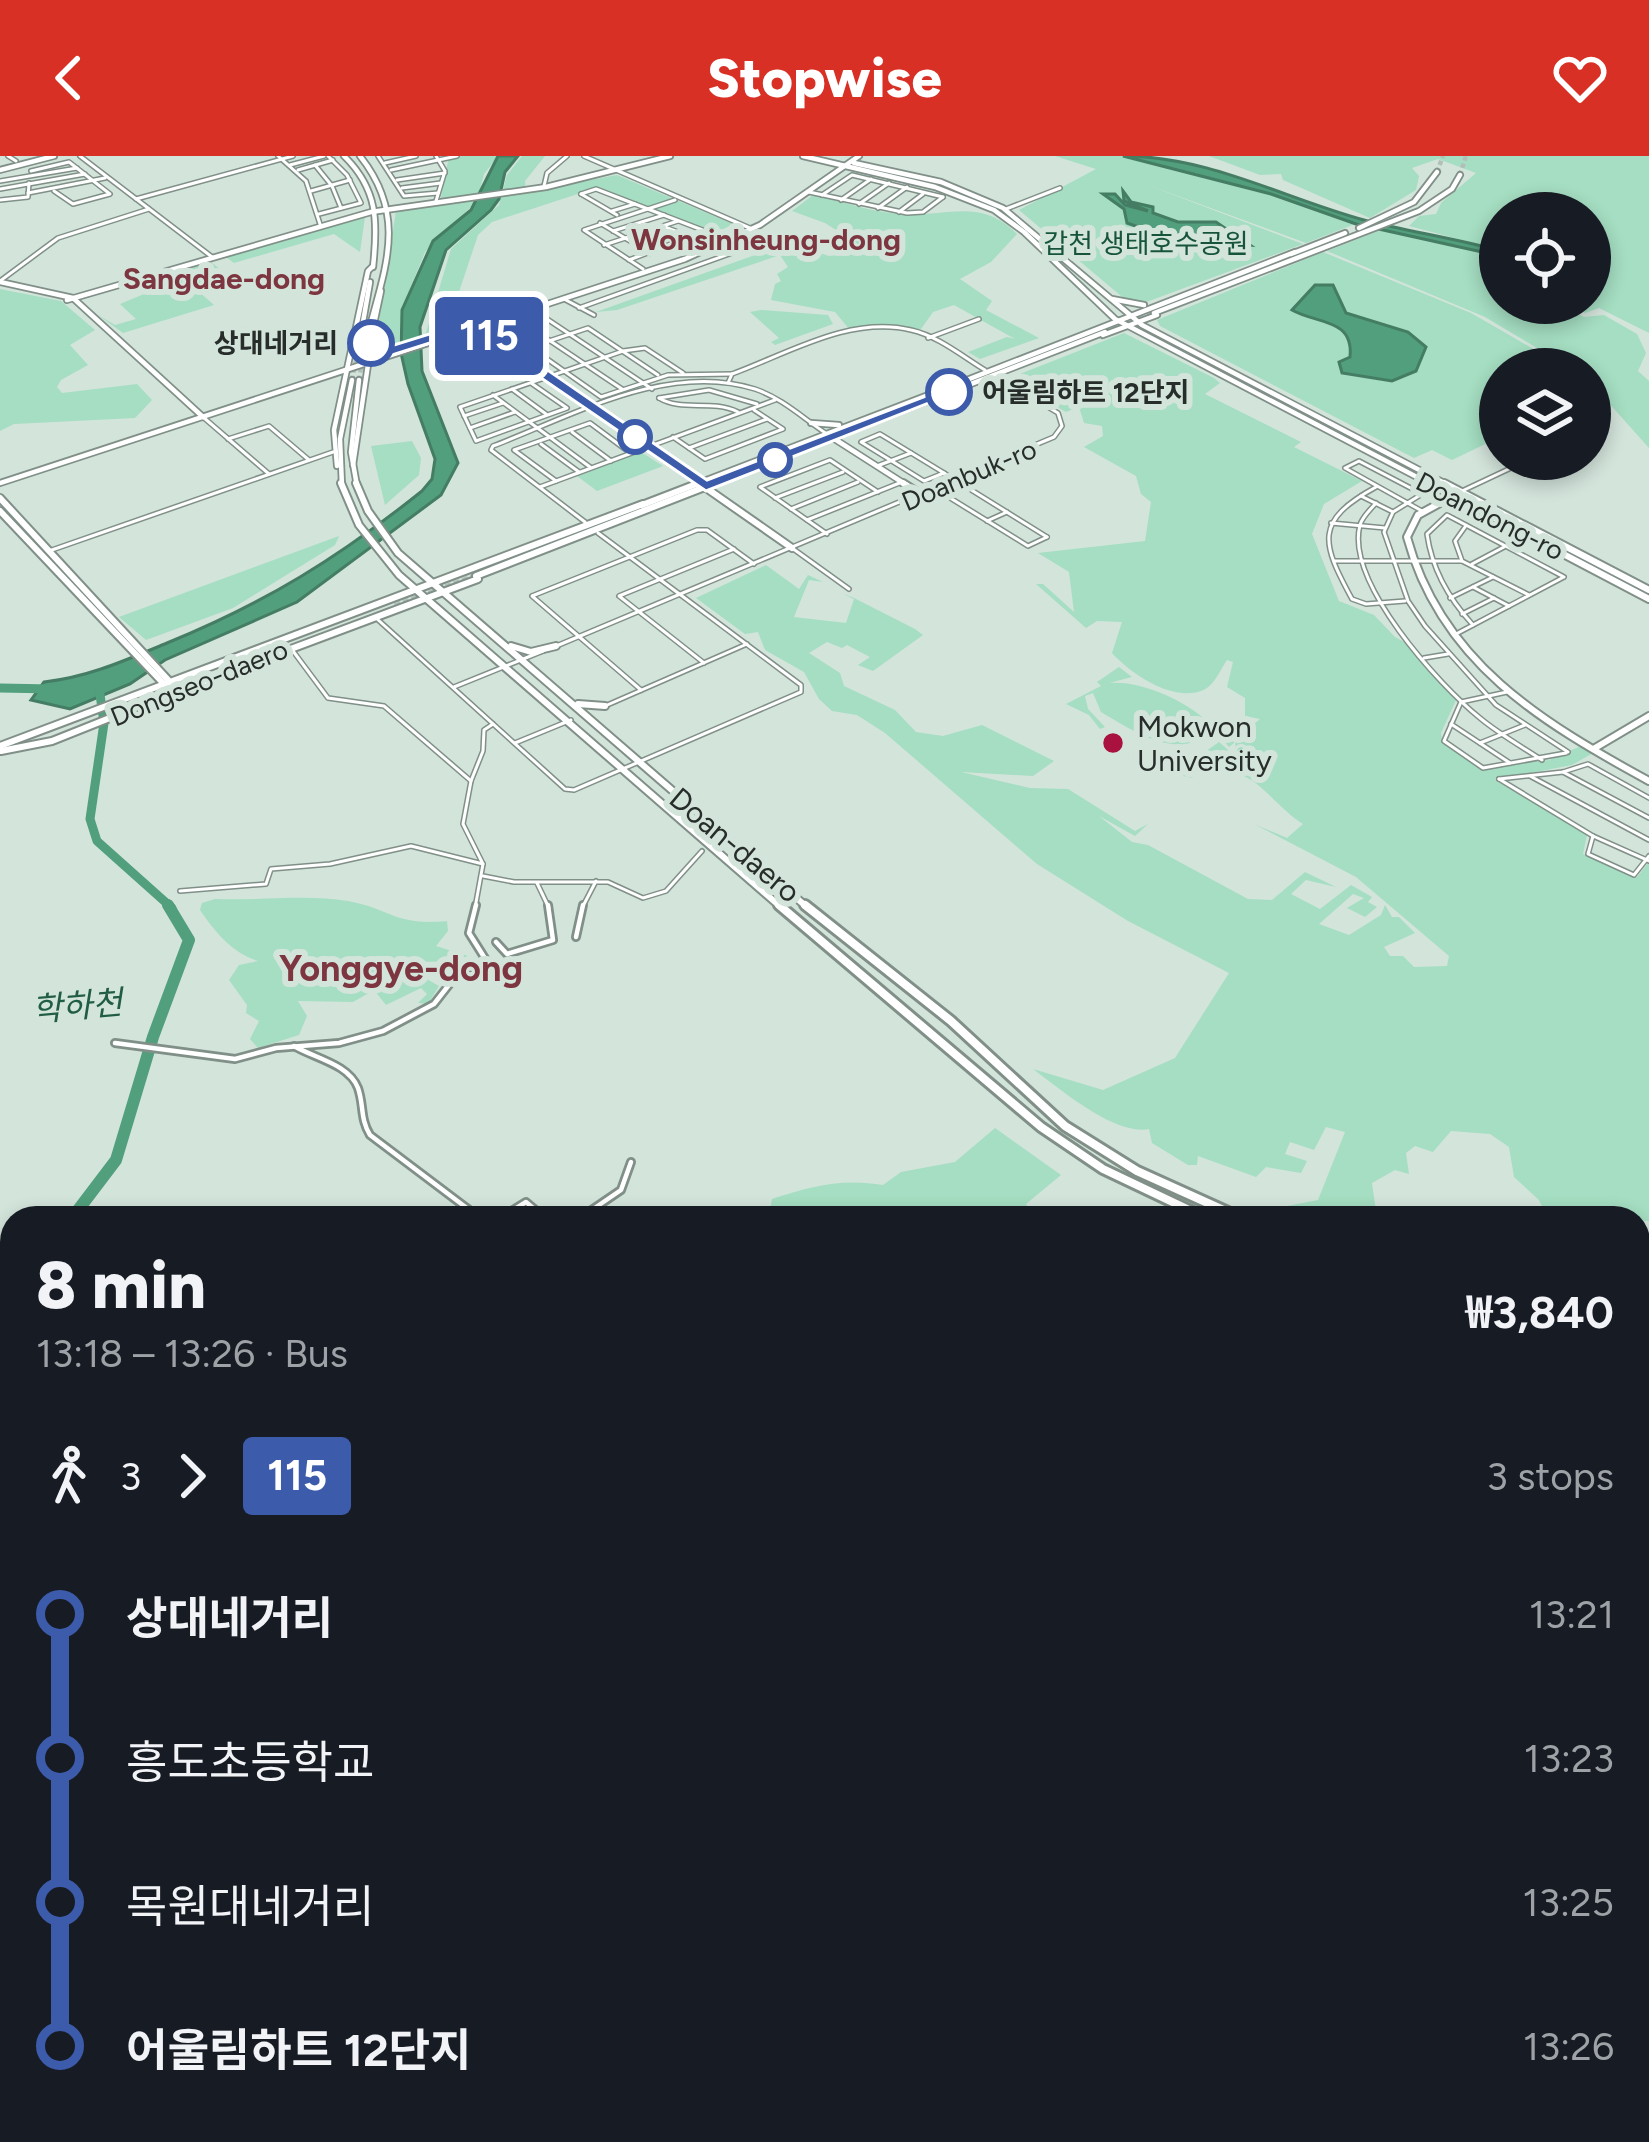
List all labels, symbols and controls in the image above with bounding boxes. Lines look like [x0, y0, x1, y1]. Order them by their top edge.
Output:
icon: back [36, 45, 102, 111]
icon: heart [1547, 45, 1613, 111]
text: Stopwise [707, 46, 942, 111]
map controls [1479, 192, 1611, 480]
button: locate [1479, 192, 1611, 324]
district label: Wonsinheung-dong [631, 221, 901, 258]
park label: 갑천 생태호수공원 [1043, 227, 1249, 260]
district label: Sangdae-dong [123, 260, 325, 297]
line badge: 115 [420, 297, 558, 375]
text: 115 [459, 310, 519, 361]
marker: 상대네거리 [349, 321, 393, 365]
place label: 상대네거리 [214, 327, 338, 360]
button: layers [1479, 348, 1611, 480]
marker: 어울림하트 12단지 [927, 370, 971, 414]
place label: 어울림하트 12단지 [982, 376, 1189, 409]
unlabelled marker [619, 421, 651, 453]
street label: Doanbuk-ro [897, 432, 1041, 518]
unlabelled marker [759, 444, 791, 476]
street label: Doandong-ro [1411, 465, 1569, 567]
street label: Dongseo-daero [105, 632, 293, 734]
place label: Mokwon University [1137, 708, 1272, 779]
marker: Mokwon University [1100, 730, 1126, 756]
street label: Doan-daero [662, 780, 808, 910]
district label: Yonggye-dong [279, 947, 523, 990]
water label: 학하천 [30, 982, 128, 1029]
text: 8 min [36, 1245, 206, 1325]
text: ₩3,840 [1466, 1285, 1614, 1339]
text: 13:18 – 13:26 · Bus [36, 1330, 348, 1377]
icon: walk [36, 1443, 102, 1509]
icon: forward [159, 1443, 225, 1509]
text: 115 [267, 1450, 327, 1501]
text: 3 [120, 1453, 141, 1500]
text: 3 stops [1486, 1453, 1614, 1500]
text: 상대네거리 [126, 1591, 333, 1645]
text: 13:21 [1529, 1591, 1614, 1638]
text: 흥도초등학교 [126, 1735, 374, 1789]
text: 13:23 [1524, 1735, 1614, 1782]
text: 목원대네거리 [126, 1879, 374, 1933]
text: 13:25 [1523, 1879, 1614, 1926]
text: 어울림하트 12단지 [126, 2023, 472, 2077]
text: 13:26 [1523, 2023, 1614, 2070]

